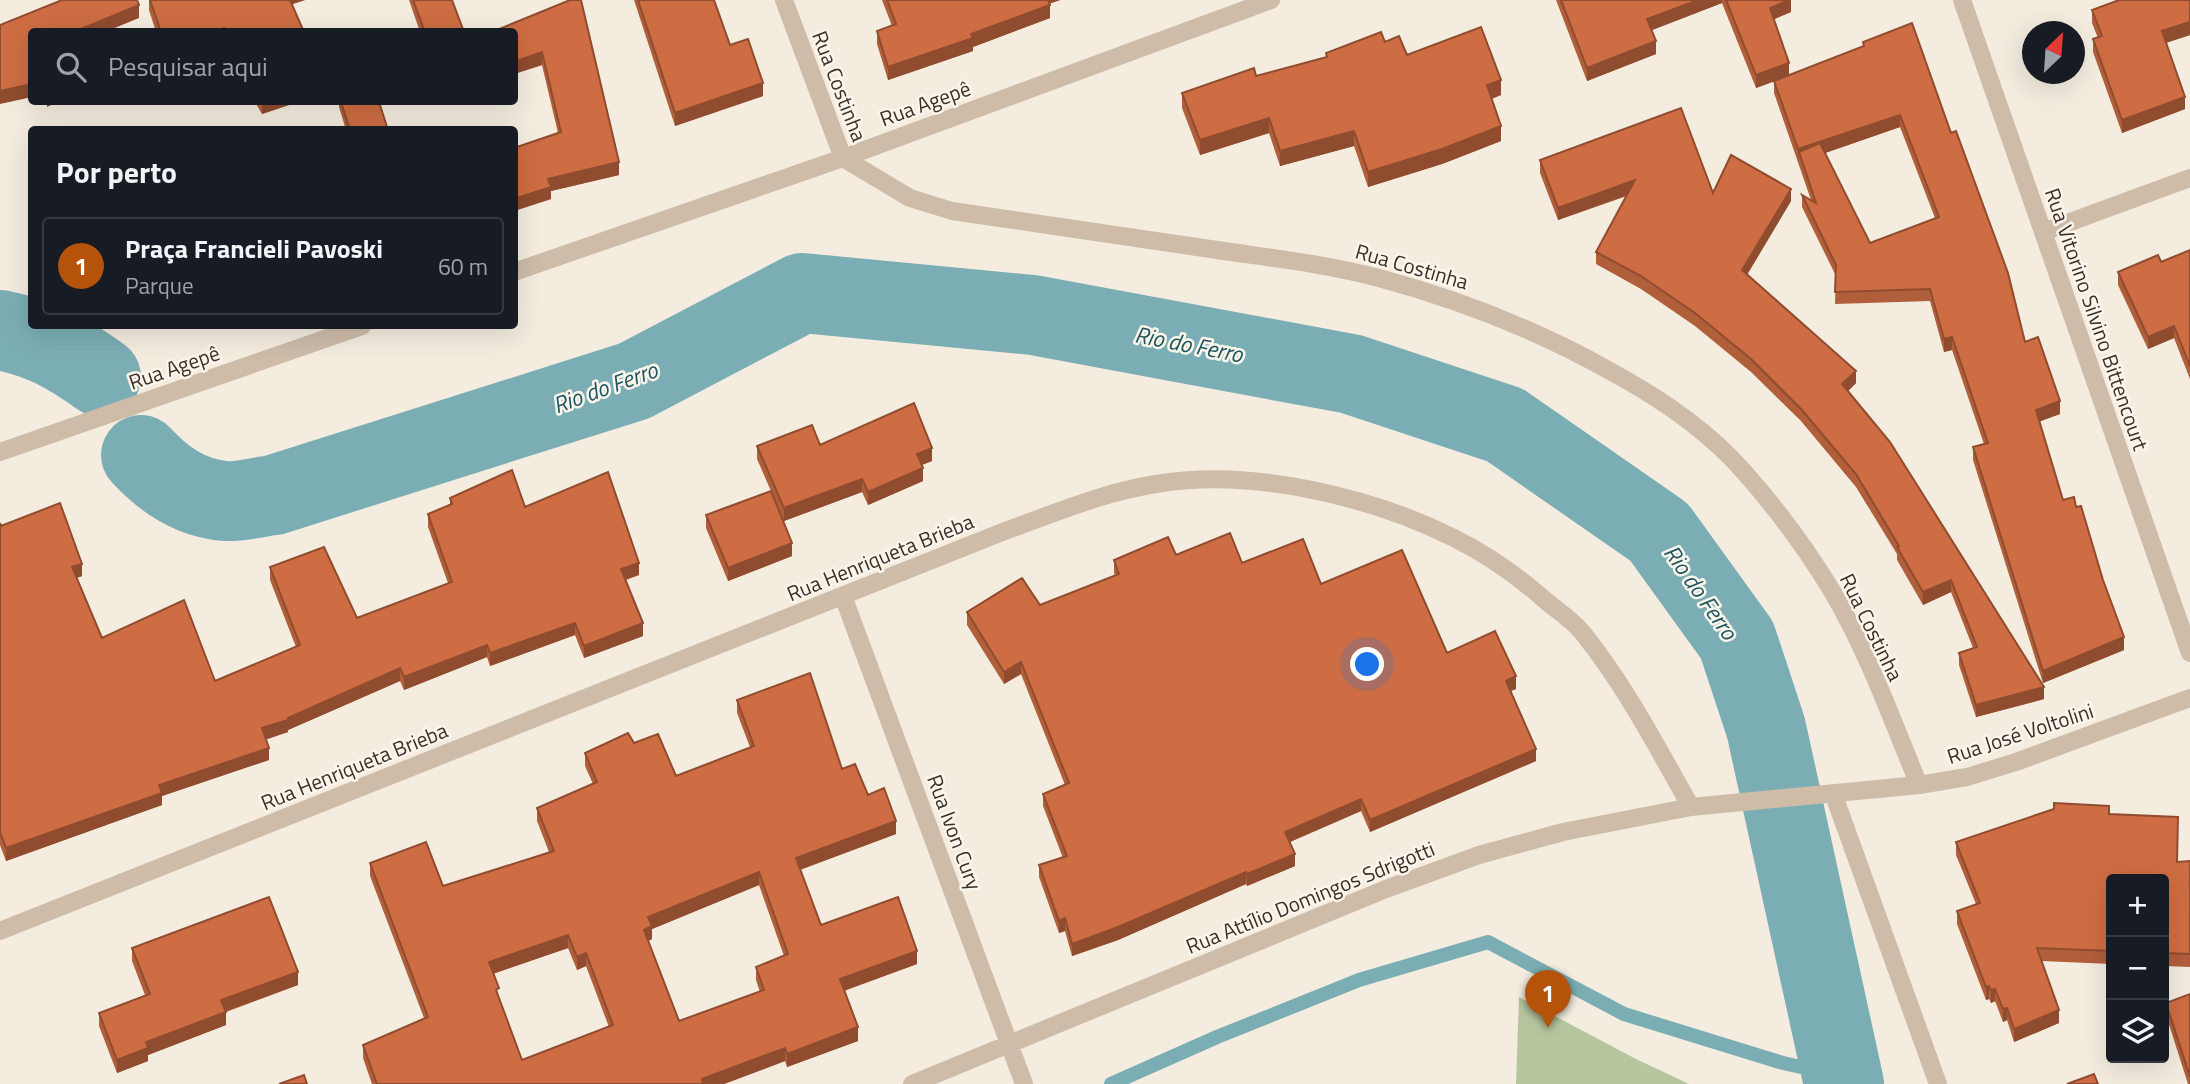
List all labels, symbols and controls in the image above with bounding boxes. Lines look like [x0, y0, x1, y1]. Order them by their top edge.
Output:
north arrow [2022, 21, 2085, 84]
street label: Rua Costinha [804, 26, 876, 146]
search box [28, 28, 518, 105]
text: Pesquisar aqui [108, 47, 268, 86]
icon: search [52, 48, 90, 86]
street label: Rua Agepê [875, 72, 975, 134]
text: Por perto [56, 149, 177, 195]
street label: Rua Vitorino Silvino Bittencourt [2037, 183, 2157, 455]
text: Praça Francieli Pavoski [125, 229, 383, 268]
street label: Rua Costinha [1352, 235, 1473, 298]
text: 1 [75, 249, 87, 284]
text: 60 m [438, 249, 488, 284]
text: Parque [125, 268, 194, 303]
water label: Rio do Ferro [1132, 316, 1247, 372]
street label: Rua Agepê [124, 336, 224, 398]
water label: Rio do Ferro [548, 352, 663, 422]
street label: Rua Henriqueta Brieba [782, 505, 979, 609]
water label: Rio do Ferro [1655, 537, 1747, 647]
street label: Rua Costinha [1832, 568, 1912, 687]
your location [1350, 647, 1384, 681]
street label: Rua José Voltolini [1943, 694, 2097, 772]
street label: Rua Henriqueta Brieba [256, 714, 453, 818]
street label: Rua Ivon Cury [919, 770, 991, 894]
street label: Rua Attílio Domingos Sdrigotti [1181, 832, 1439, 962]
map controls [2106, 874, 2169, 1063]
button: + [2106, 874, 2169, 937]
button: − [2106, 937, 2169, 1000]
pin: 1 [1525, 970, 1571, 1028]
button: layers [2106, 1000, 2169, 1063]

